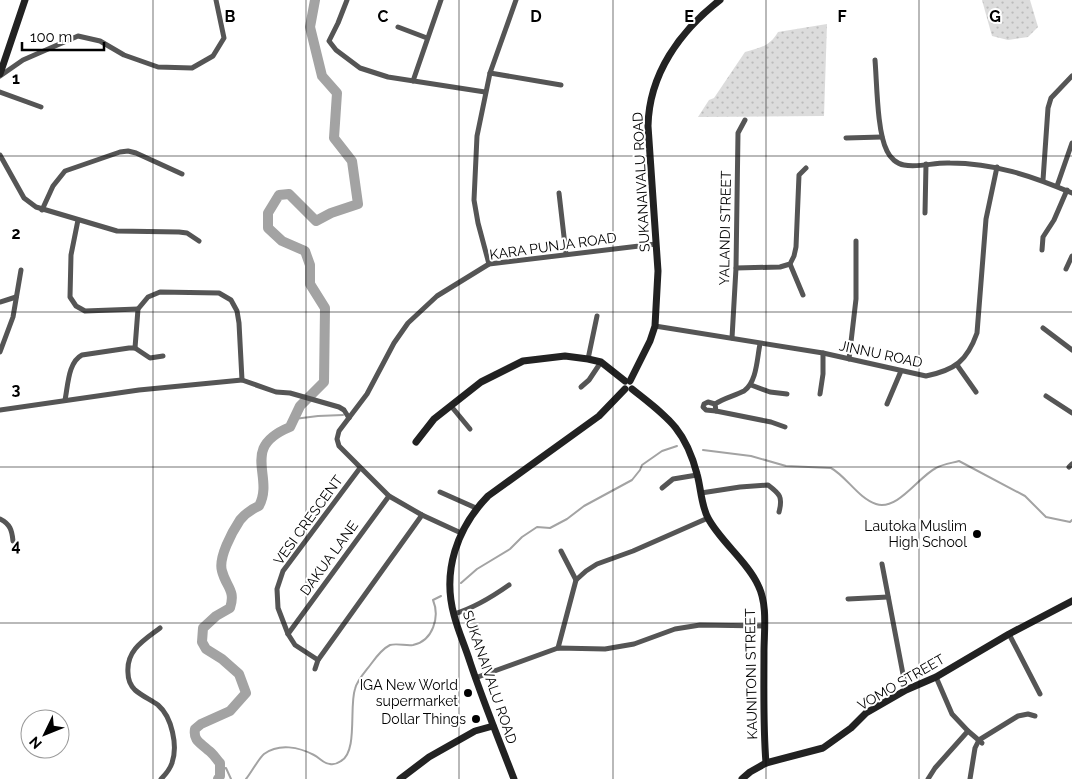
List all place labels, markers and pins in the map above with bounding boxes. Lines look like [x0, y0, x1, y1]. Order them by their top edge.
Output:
place label: Lautoka Muslim High School [864, 518, 967, 550]
marker: Lautoka Muslim High School [971, 528, 983, 540]
place label: IGA New World supermarket [360, 677, 458, 709]
marker: IGA New World supermarket [462, 687, 474, 699]
place label: Dollar Things [381, 711, 466, 727]
marker: Dollar Things [470, 713, 482, 725]

